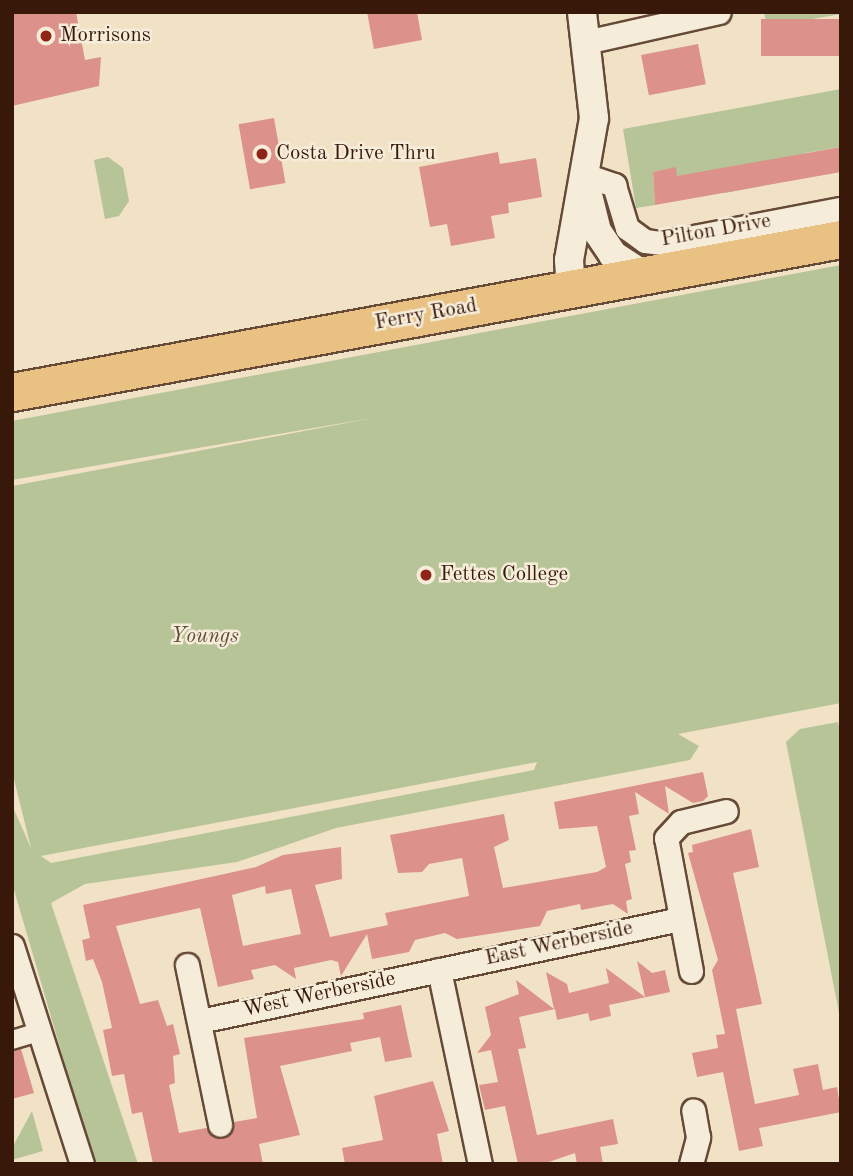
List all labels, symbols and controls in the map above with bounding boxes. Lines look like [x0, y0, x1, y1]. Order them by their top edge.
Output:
place label: Morrisons [60, 23, 151, 49]
marker: Morrisons [38, 28, 54, 44]
place label: Costa Drive Thru [276, 141, 436, 167]
marker: Costa Drive Thru [254, 146, 270, 162]
street label: Pilton Drive [659, 209, 773, 253]
street label: Ferry Road [373, 294, 479, 336]
place label: Fettes College [440, 562, 568, 588]
marker: Fettes College [418, 567, 434, 583]
park label: Youngs [171, 624, 239, 650]
street label: East Werberside [483, 916, 635, 972]
street label: West Werberside [240, 967, 398, 1023]

